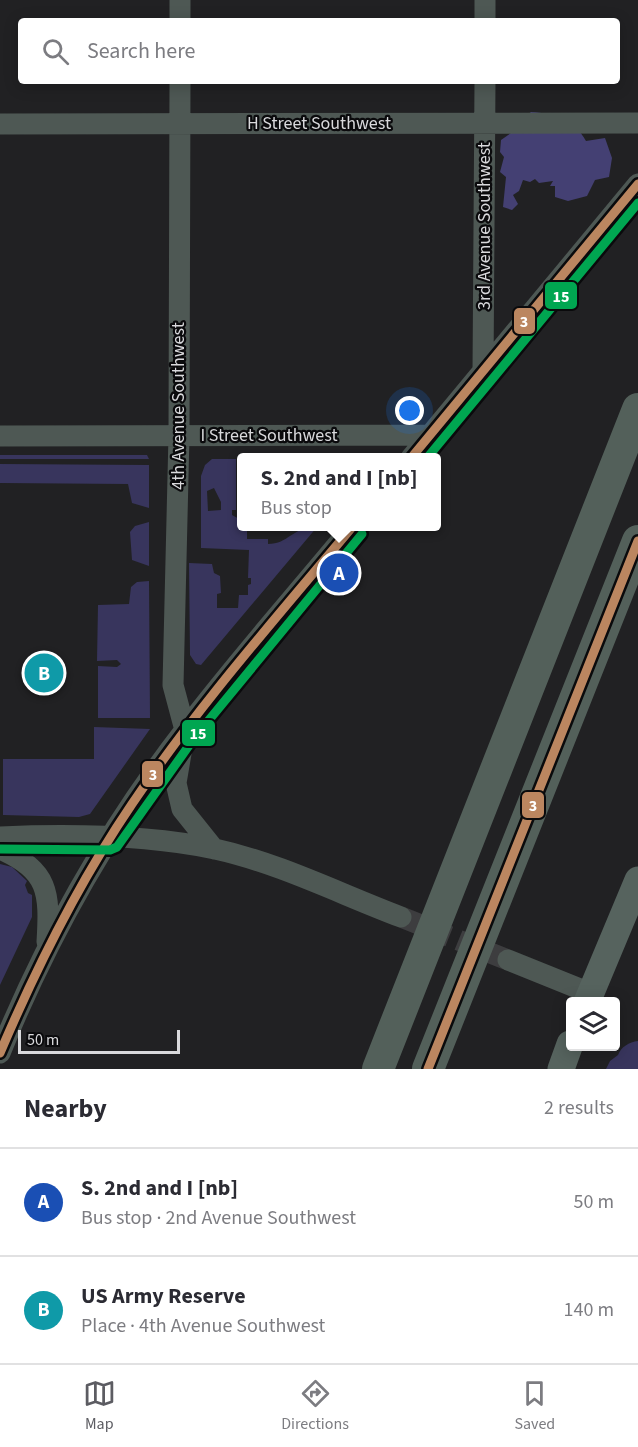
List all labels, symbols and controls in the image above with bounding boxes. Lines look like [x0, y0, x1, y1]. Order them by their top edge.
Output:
search box [18, 18, 620, 84]
icon: search [39, 35, 72, 68]
text: Search here [87, 35, 195, 67]
street label: H Street Southwest [247, 111, 391, 136]
street label: 3rd Avenue Southwest [472, 142, 497, 310]
line badge: 15 [544, 281, 578, 310]
text: 15 [553, 286, 569, 308]
line badge: 3 [513, 307, 536, 335]
text: 3 [520, 311, 528, 333]
street label: 4th Avenue Southwest [166, 322, 191, 490]
your location [395, 396, 424, 425]
street label: I Street Southwest [200, 423, 338, 448]
popup [237, 453, 441, 531]
text: S. 2nd and I [nb] [261, 462, 417, 494]
text: Bus stop [261, 494, 332, 522]
pin: A [320, 550, 358, 596]
pin: B [24, 650, 63, 696]
line badge: 15 [181, 719, 216, 747]
text: 15 [190, 723, 206, 745]
line badge: 3 [141, 760, 164, 788]
text: 3 [149, 764, 157, 786]
line badge: 3 [521, 791, 545, 819]
text: 3 [529, 795, 537, 817]
map controls [566, 997, 620, 1051]
button: layers [566, 997, 620, 1051]
scale bar [18, 1027, 180, 1054]
text: 50 m [27, 1029, 59, 1051]
text: Nearby [24, 1090, 107, 1127]
text: 2 results [544, 1094, 614, 1122]
text: S. 2nd and I [nb] [81, 1172, 238, 1204]
text: A [38, 1188, 49, 1216]
text: 50 m [574, 1188, 614, 1216]
text: Bus stop · 2nd Avenue Southwest [81, 1204, 356, 1232]
text: US Army Reserve [81, 1280, 246, 1312]
text: B [37, 1296, 50, 1324]
text: 140 m [564, 1296, 614, 1324]
text: Place · 4th Avenue Southwest [81, 1312, 325, 1340]
tab: Map [83, 1377, 116, 1435]
tab: Directions [281, 1377, 349, 1435]
tab: Saved [514, 1377, 555, 1435]

